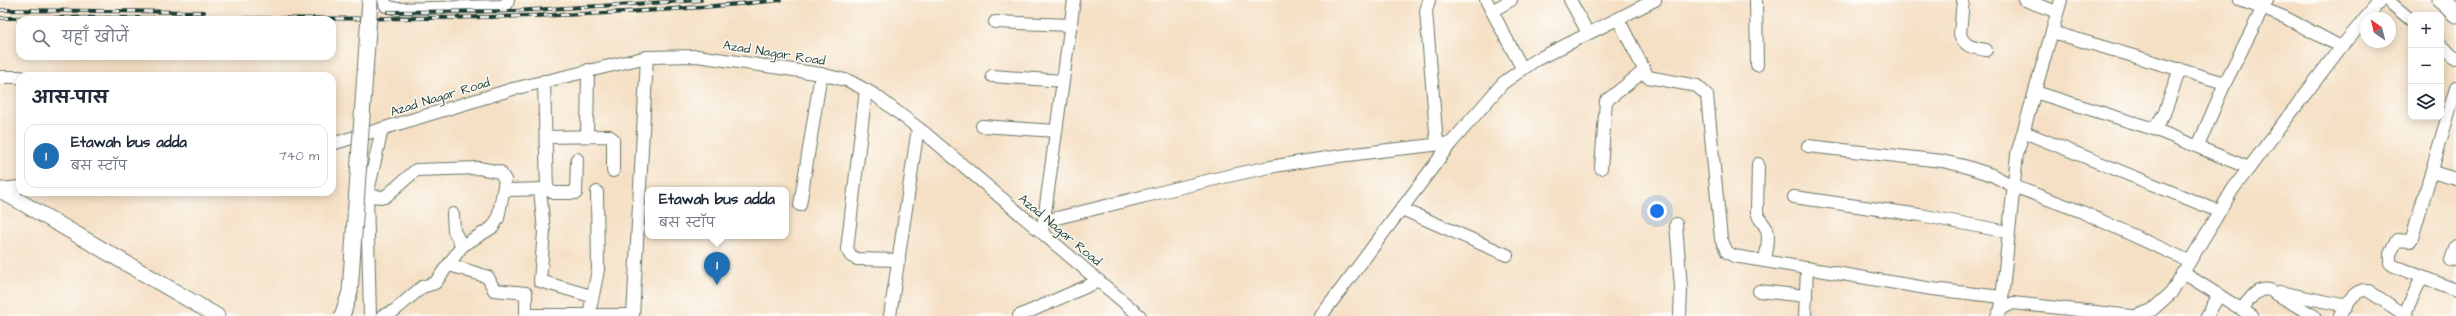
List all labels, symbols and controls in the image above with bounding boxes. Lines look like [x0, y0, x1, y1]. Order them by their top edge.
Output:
north arrow [2360, 12, 2396, 48]
map controls [2408, 12, 2444, 120]
button: + [2408, 12, 2444, 48]
search box [16, 16, 336, 60]
icon: search [30, 27, 52, 49]
text: यहाँ खोजें [62, 27, 129, 48]
street label: Azad Nagar Road [721, 36, 827, 71]
button: − [2408, 48, 2444, 84]
street label: Azad Nagar Road [388, 73, 493, 122]
button: layers [2408, 84, 2444, 120]
text: आस-पास [32, 86, 108, 110]
text: Etawah bus adda [71, 132, 187, 153]
text: 1 [45, 147, 47, 165]
text: 740 m [279, 147, 319, 165]
text: बस स्टॉप [71, 157, 127, 175]
popup [645, 187, 789, 239]
text: Etawah bus adda [659, 189, 775, 210]
street label: Azad Nagar Road [1014, 190, 1106, 271]
your location [1647, 201, 1667, 221]
text: बस स्टॉप [659, 214, 715, 232]
pin: 1 [704, 252, 730, 285]

